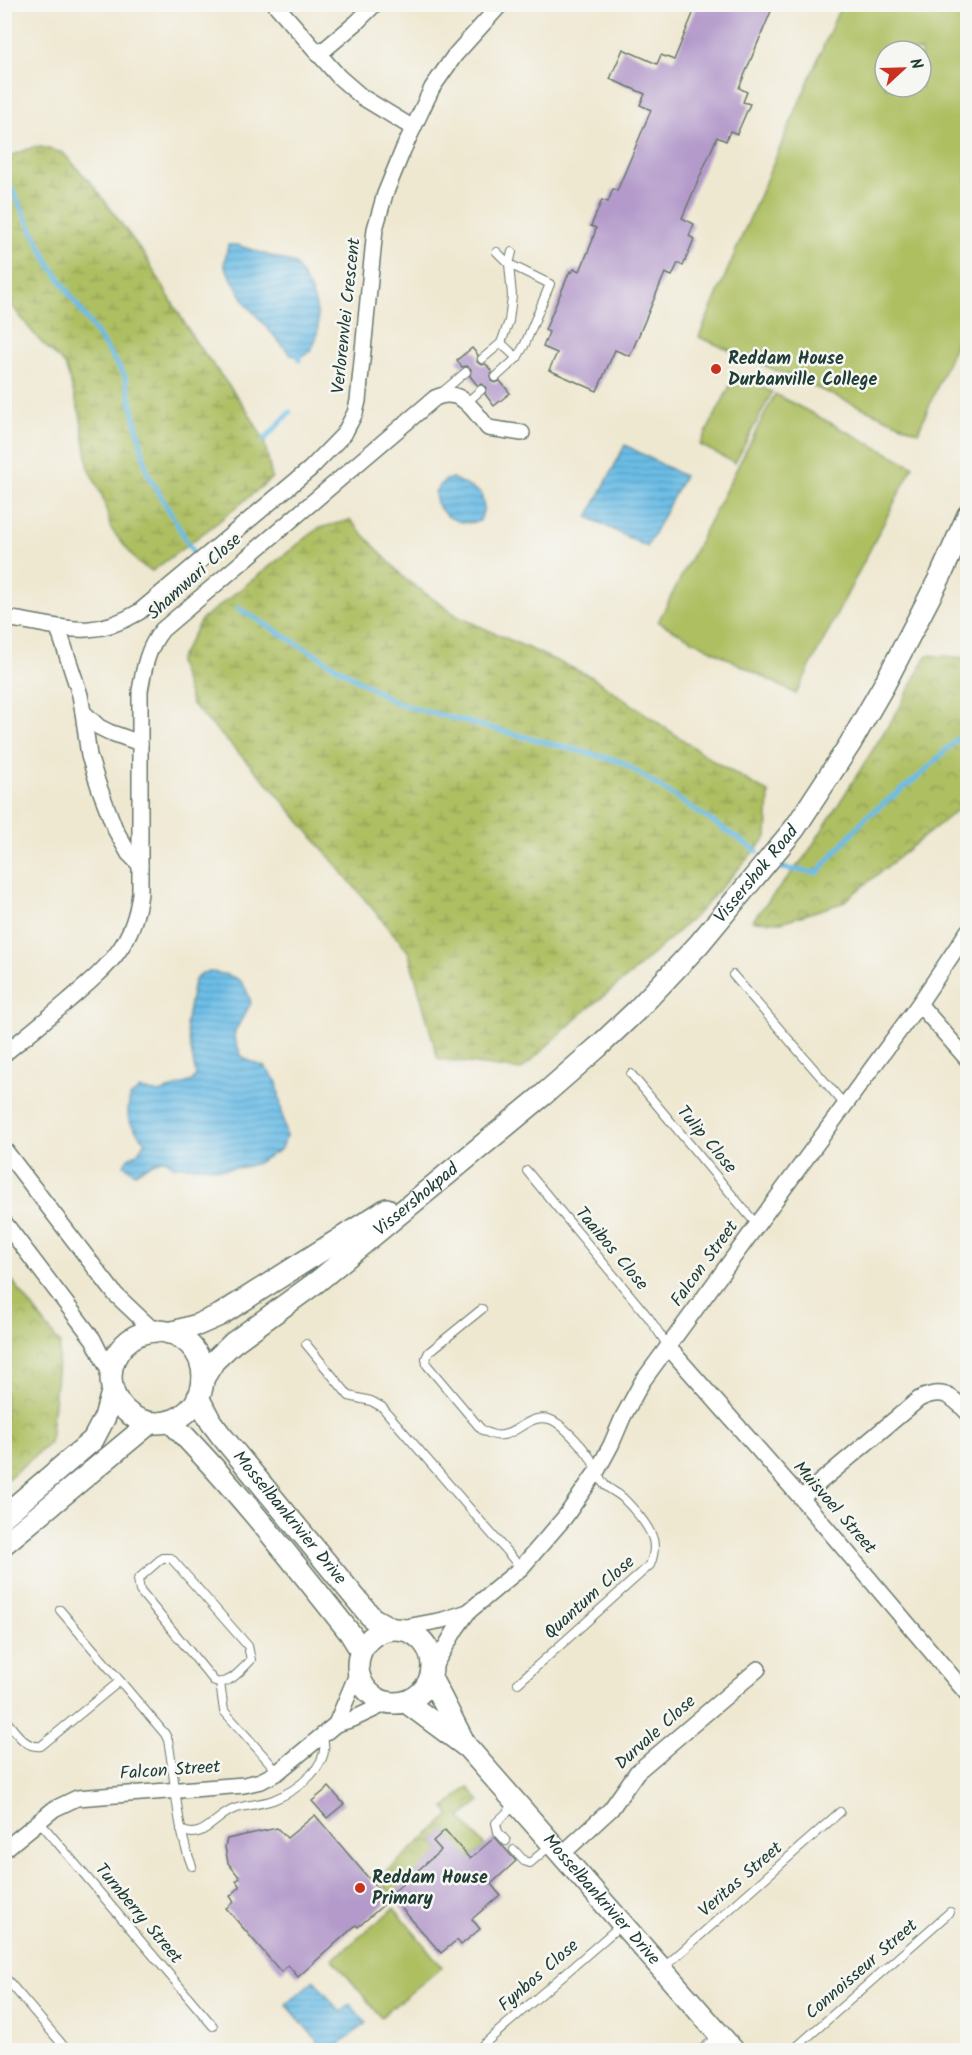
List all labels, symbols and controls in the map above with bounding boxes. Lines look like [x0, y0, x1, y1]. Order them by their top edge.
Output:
north arrow [873, 39, 933, 99]
text: N [902, 55, 929, 73]
street label: Verlorenvlei Crescent [324, 236, 370, 395]
place label: Reddam House Durbanville College [728, 345, 878, 395]
marker: Reddam House Durbanville College [709, 362, 723, 376]
street label: Shamwari Close [141, 526, 249, 628]
street label: Vissershok Road [707, 818, 807, 930]
street label: Tulip Close [669, 1099, 743, 1181]
street label: Vissershokpad [367, 1155, 466, 1244]
street label: Taaibos Close [567, 1200, 655, 1298]
street label: Falcon Street [664, 1214, 747, 1313]
street label: Mosselbankrivier Drive [225, 1444, 354, 1592]
street label: Muisvoel Street [785, 1455, 884, 1562]
street label: Quantum Close [538, 1549, 642, 1647]
street label: Durvale Close [609, 1688, 703, 1778]
street label: Falcon Street [119, 1753, 222, 1789]
street label: Mosselbankrivier Drive [535, 1827, 667, 1972]
street label: Veritas Street [692, 1834, 790, 1925]
street label: Turnberry Street [87, 1857, 190, 1972]
place label: Reddam House Primary [372, 1864, 488, 1914]
marker: Reddam House Primary [353, 1881, 367, 1895]
street label: Connoisseur Street [799, 1912, 926, 2027]
street label: Fynbos Close [492, 1933, 586, 2019]

